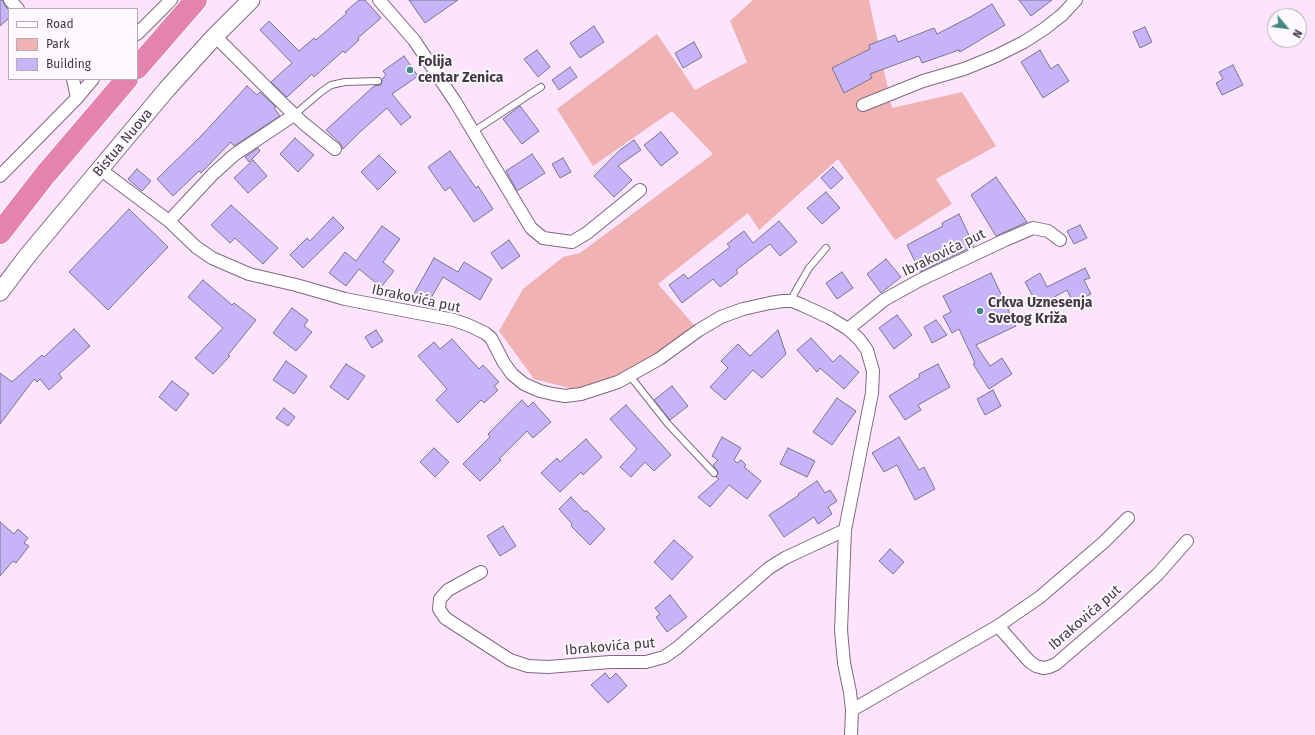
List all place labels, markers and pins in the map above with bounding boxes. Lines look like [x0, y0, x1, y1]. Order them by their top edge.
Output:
place label: Folija centar Zenica [418, 54, 503, 86]
marker: Folija centar Zenica [405, 65, 415, 75]
place label: Crkva Uznesenja Svetog Križa [988, 295, 1092, 328]
marker: Crkva Uznesenja Svetog Križa [975, 306, 985, 316]

